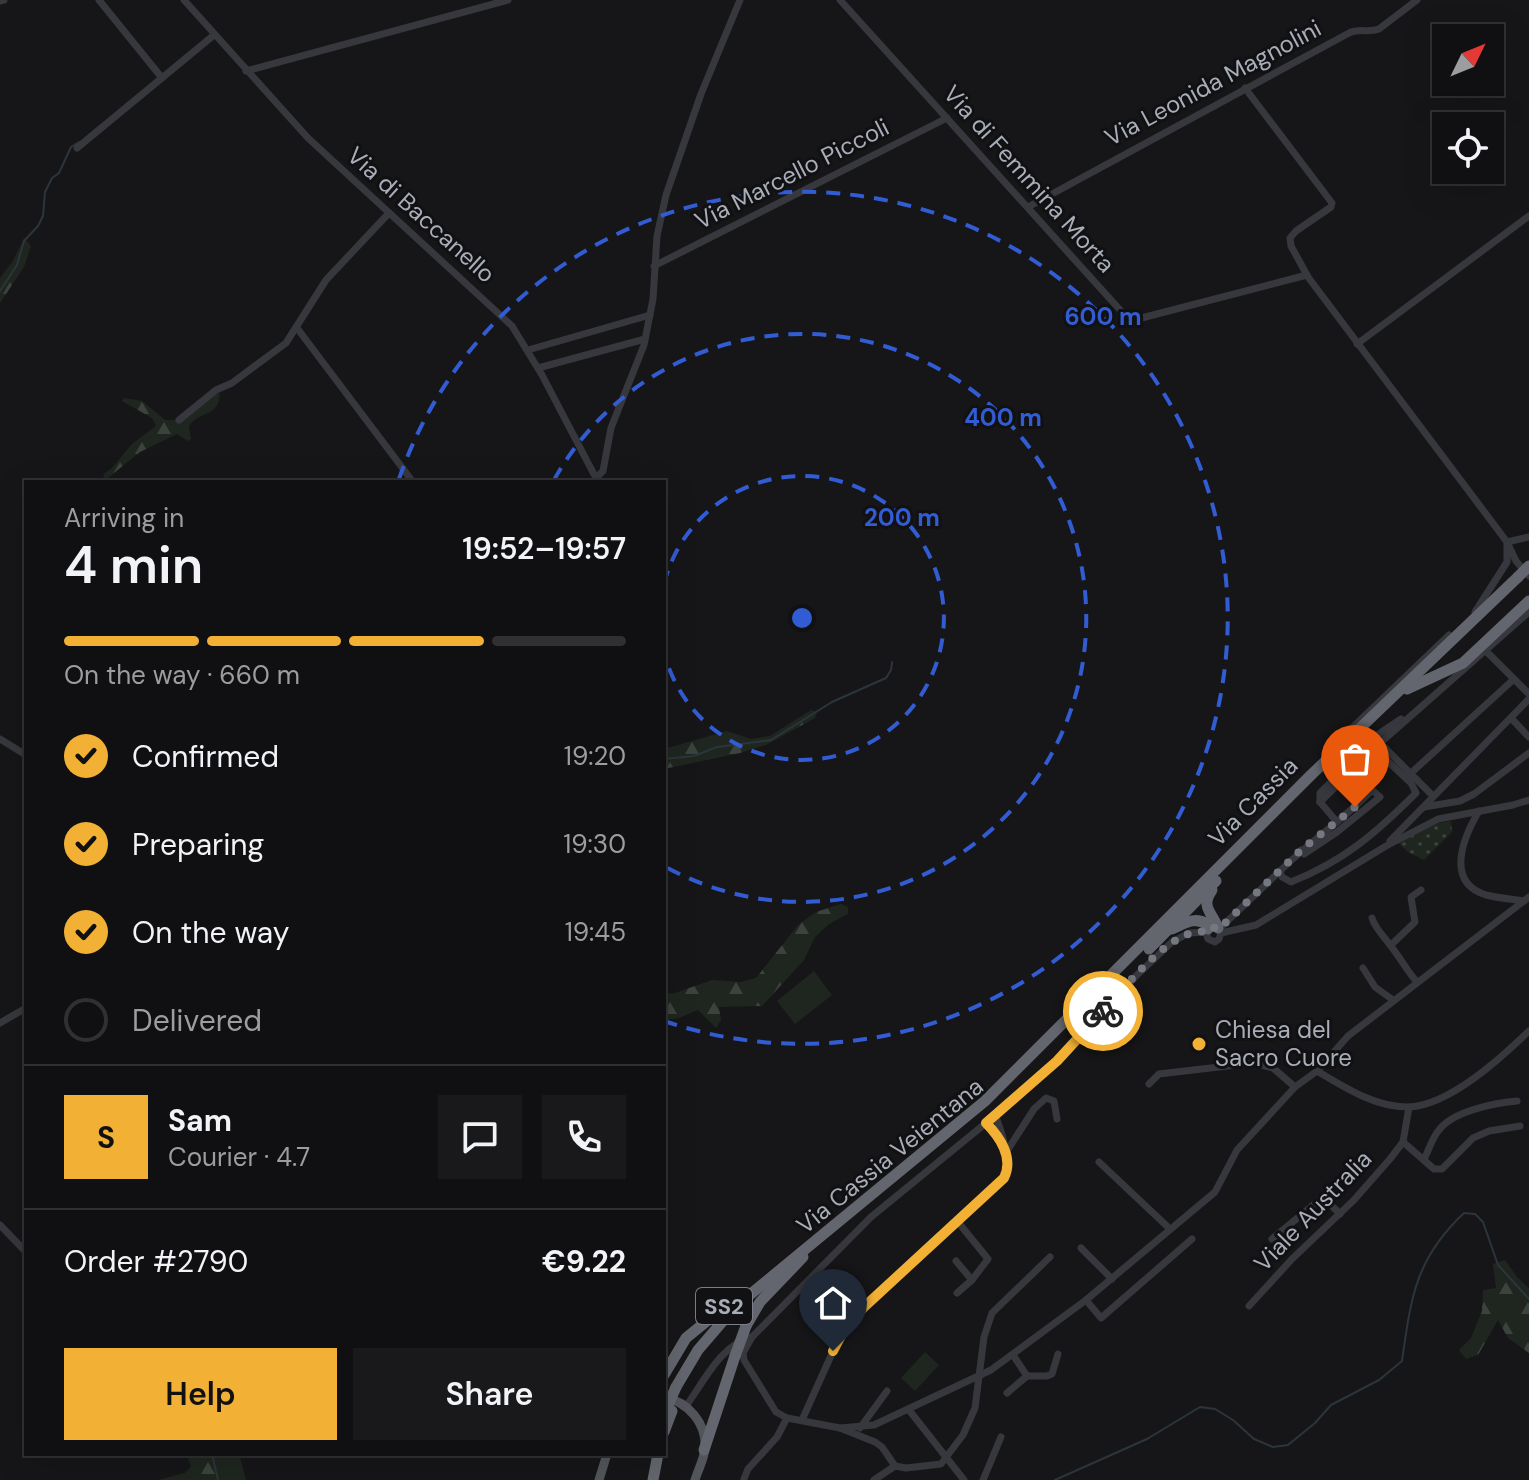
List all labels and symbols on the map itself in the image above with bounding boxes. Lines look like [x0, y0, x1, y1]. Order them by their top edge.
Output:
street label: Via Leonida Magnolini [1099, 12, 1326, 153]
north arrow [1432, 24, 1504, 96]
street label: Via di Femmina Morta [937, 78, 1122, 279]
street label: Via Marcello Piccoli [689, 111, 894, 236]
street label: Via di Baccanello [341, 140, 502, 289]
text: 600 m [1064, 301, 1142, 332]
text: 400 m [964, 402, 1042, 433]
text: 200 m [864, 502, 940, 533]
centre of rings [788, 604, 816, 632]
pin [1321, 725, 1389, 807]
street label: Via Cassia [1201, 750, 1304, 853]
courier [1063, 971, 1143, 1051]
place label: Chiesa del Sacro Cuore [1215, 1014, 1352, 1073]
marker: Chiesa del Sacro Cuore [1190, 1035, 1208, 1053]
street label: Via Cassia Veientana [790, 1071, 989, 1240]
street label: Viale Australia [1247, 1144, 1378, 1278]
pin [799, 1269, 867, 1351]
road number: SS2 [696, 1288, 752, 1324]

